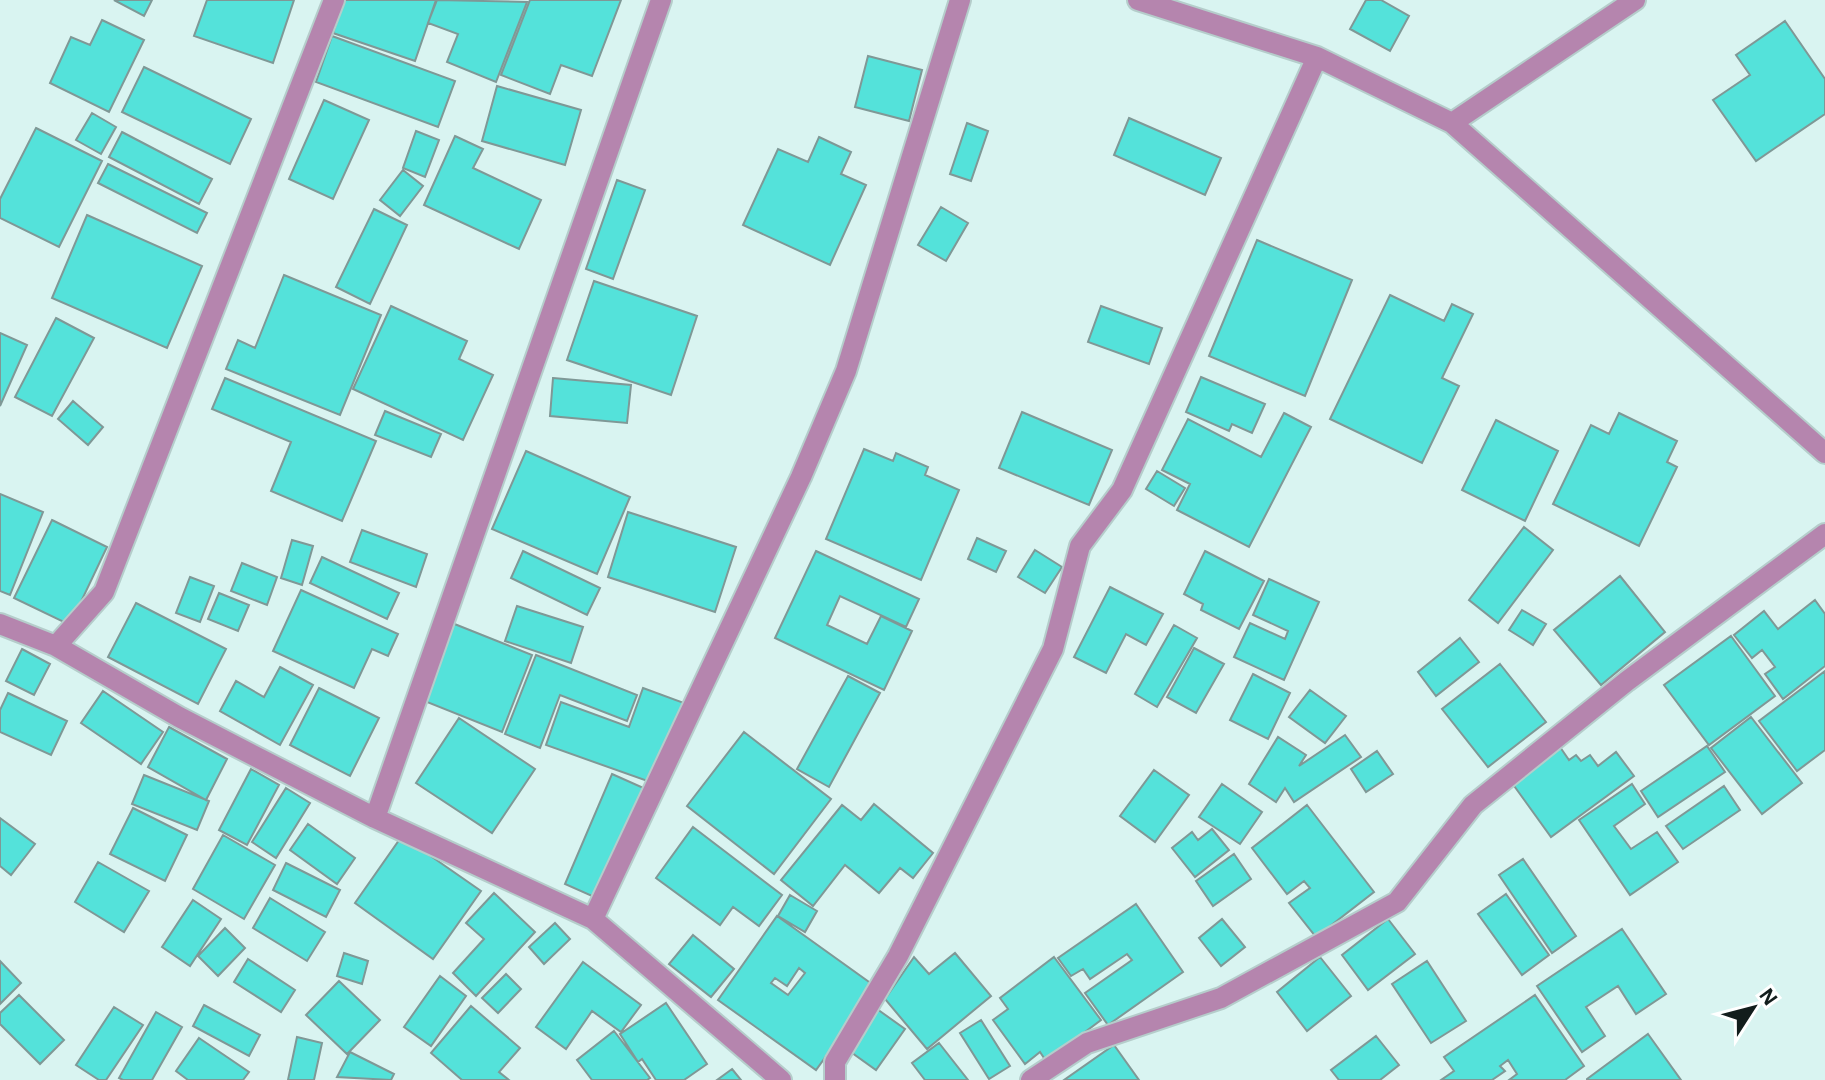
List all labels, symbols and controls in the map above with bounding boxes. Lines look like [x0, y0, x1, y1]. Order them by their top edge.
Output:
north arrow [1713, 968, 1793, 1048]
text: N [1755, 984, 1782, 1009]

